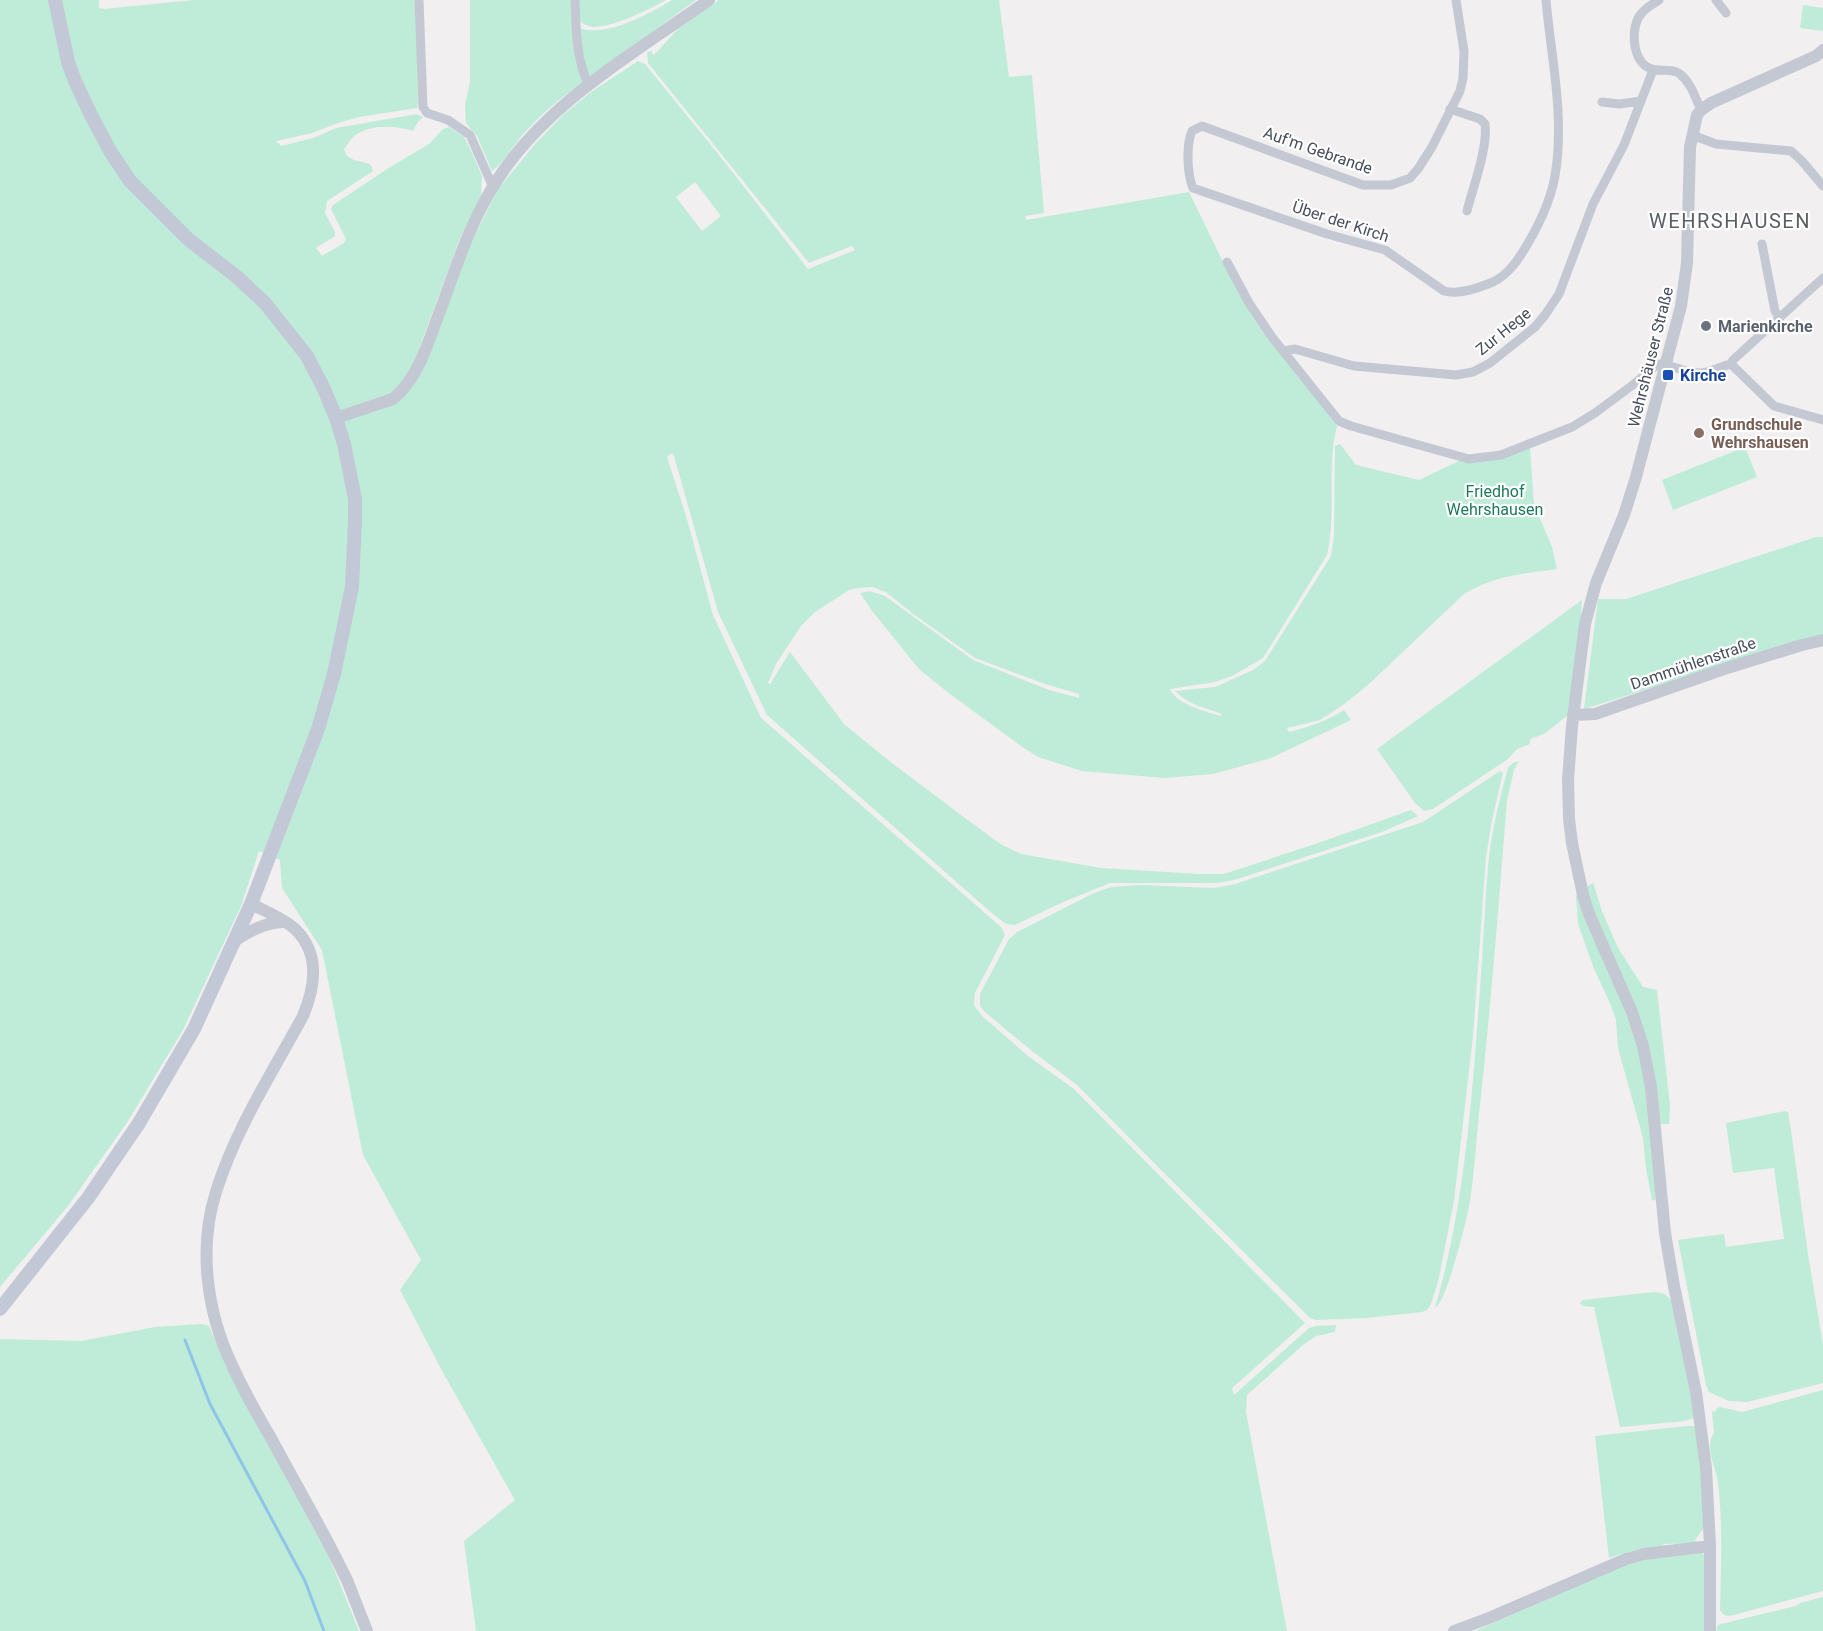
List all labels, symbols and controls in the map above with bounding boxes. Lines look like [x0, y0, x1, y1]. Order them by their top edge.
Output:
street label: Auf'm Gebrande [1261, 123, 1375, 178]
street label: Über der Kirch [1290, 197, 1392, 246]
district label: WEHRSHAUSEN [1649, 209, 1811, 233]
street label: Wehrshäuser Straße [1624, 285, 1677, 429]
street label: Zur Hege [1472, 304, 1535, 359]
place label: Marienkirche [1718, 317, 1813, 336]
marker: Marienkirche [1699, 319, 1713, 333]
place label: Kirche [1680, 366, 1726, 385]
marker: Kirche [1661, 368, 1675, 382]
place label: Grundschule Wehrshausen [1711, 415, 1809, 452]
marker: Grundschule Wehrshausen [1692, 426, 1706, 440]
park label: Friedhof Wehrshausen [1447, 482, 1543, 519]
street label: Dammühlenstraße [1628, 633, 1758, 694]

